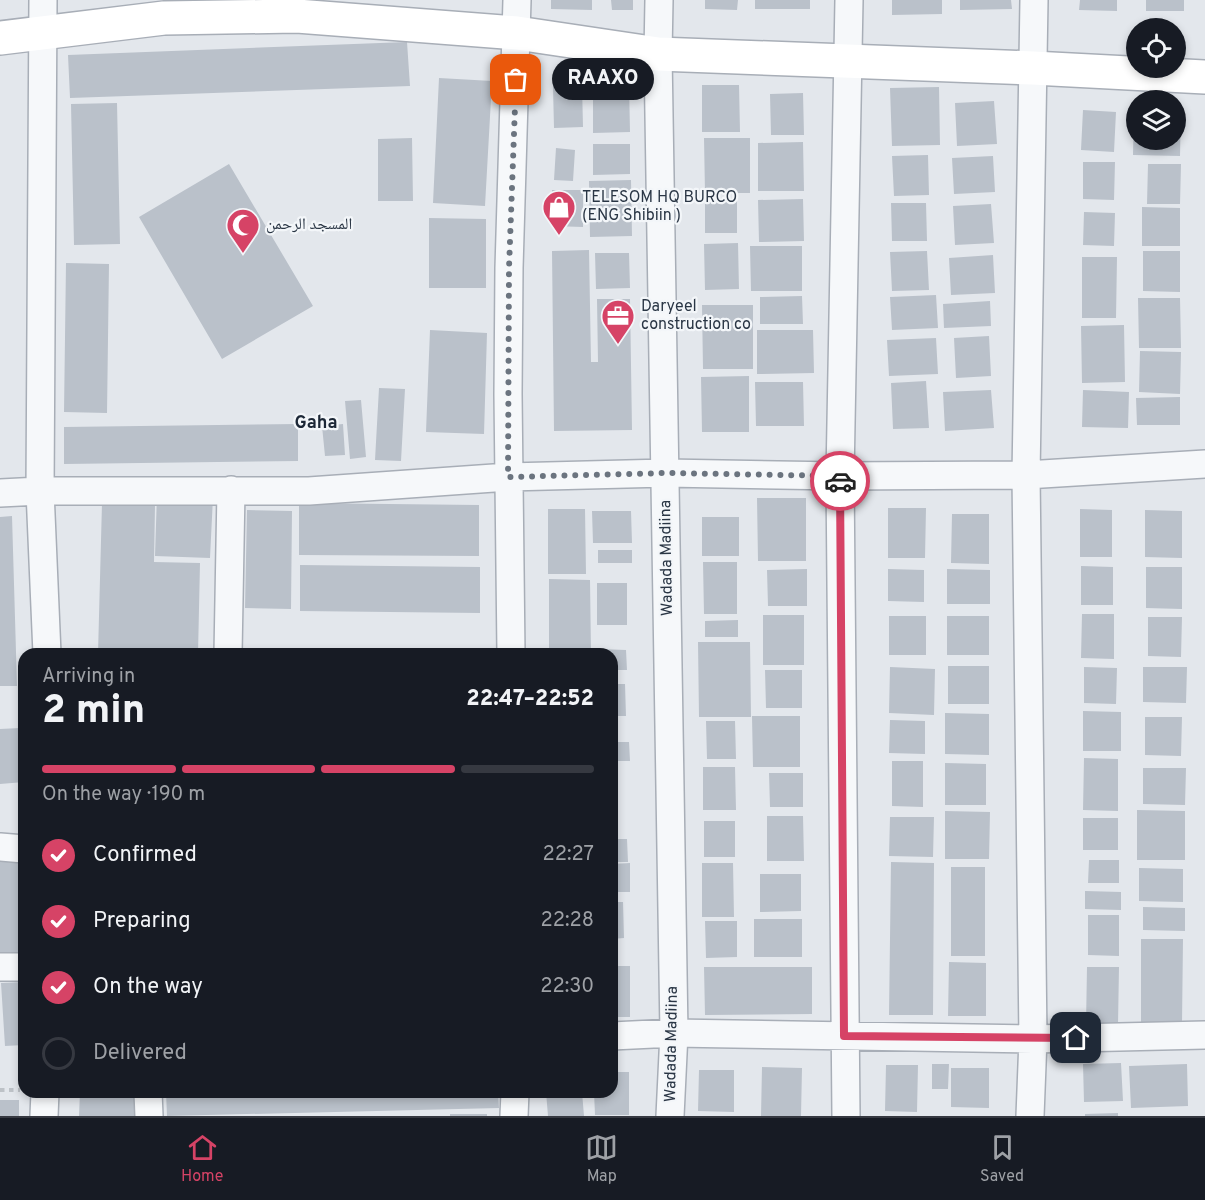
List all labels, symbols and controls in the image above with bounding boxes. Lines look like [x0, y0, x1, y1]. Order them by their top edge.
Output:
map controls [1126, 18, 1186, 150]
button: locate [1126, 18, 1186, 78]
pin [490, 54, 541, 105]
callout: RAAXO [552, 59, 654, 101]
icon: bag [499, 63, 532, 96]
text: RAAXO [568, 66, 638, 92]
button: layers [1126, 90, 1186, 150]
place label: TELESOM HQ BURCO (ENG Shibiin ) [582, 188, 737, 226]
shop icon: TELESOM HQ BURCO (ENG Shibiin ) [541, 189, 577, 236]
mosque icon: المسجد الرحمن [225, 207, 261, 254]
place label: المسجد الرحمن [266, 215, 352, 235]
place label: Daryeel construction co [641, 297, 751, 335]
office icon: Daryeel construction co [600, 298, 636, 345]
district label: Gaha [295, 412, 338, 435]
courier [810, 451, 870, 511]
icon: car [824, 465, 857, 498]
street label: Wadada Madiina [656, 500, 678, 616]
text: Arriving in [42, 664, 135, 690]
text: 22:47–22:52 [466, 686, 594, 713]
text: 2 min [42, 688, 145, 737]
text: On the way · 190 m [42, 782, 205, 808]
icon: check [42, 839, 75, 872]
text: Confirmed [93, 842, 197, 869]
text: 22:27 [543, 842, 594, 868]
icon: check [42, 905, 75, 938]
text: Preparing [93, 908, 191, 935]
text: 22:28 [541, 908, 594, 934]
icon: check [42, 971, 75, 1004]
text: On the way [93, 974, 203, 1001]
text: 22:30 [540, 974, 594, 1000]
street label: Wadada Madiina [661, 986, 683, 1102]
pin [1050, 1012, 1101, 1063]
icon: home [1059, 1021, 1092, 1054]
text: Delivered [93, 1040, 187, 1067]
tab: Home [181, 1131, 223, 1187]
tab: Map [585, 1131, 618, 1187]
tab: Saved [980, 1131, 1024, 1187]

